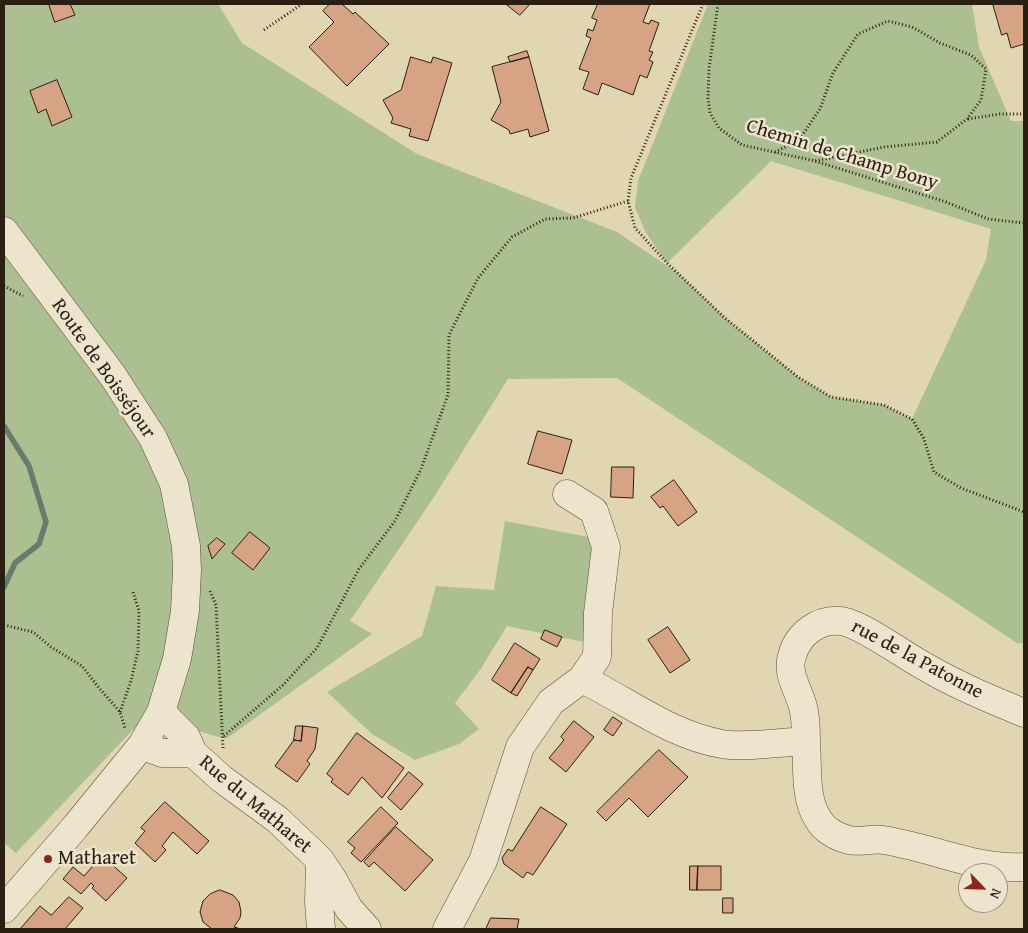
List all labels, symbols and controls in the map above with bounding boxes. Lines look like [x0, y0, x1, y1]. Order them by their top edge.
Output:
street label: Chemin de Champ Bony [743, 114, 941, 196]
street label: Route de Boisséjour [46, 295, 160, 443]
street label: rue de la Patonne [847, 615, 987, 705]
street label: Rue du Matharet [194, 751, 316, 859]
place label: Matharet [58, 847, 136, 871]
marker: Matharet [42, 853, 54, 865]
north arrow [958, 863, 1008, 913]
text: N [985, 885, 1007, 902]

